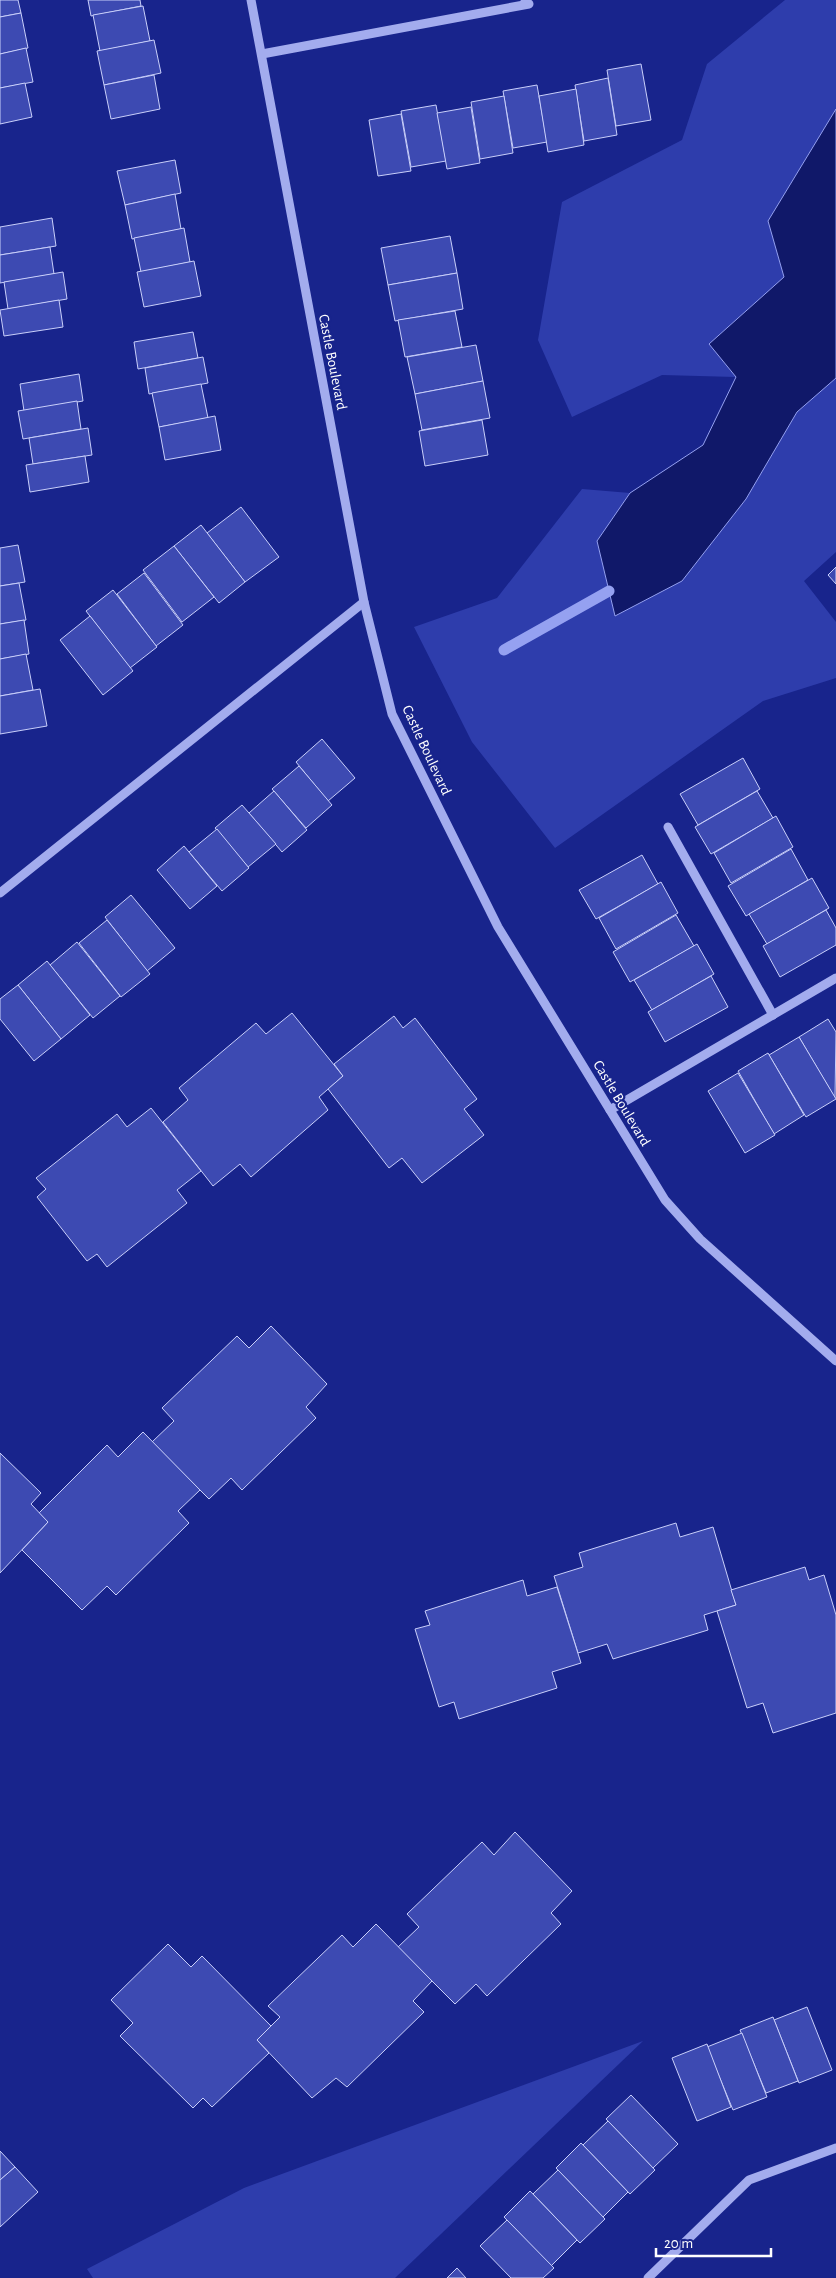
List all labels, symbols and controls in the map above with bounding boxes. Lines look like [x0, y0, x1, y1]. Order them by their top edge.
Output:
street label: Castle Boulevard [316, 313, 349, 411]
street label: Castle Boulevard [399, 703, 454, 798]
street label: Castle Boulevard [590, 1058, 653, 1149]
scale bar [656, 2226, 771, 2258]
text: 20 m [664, 2236, 693, 2251]

